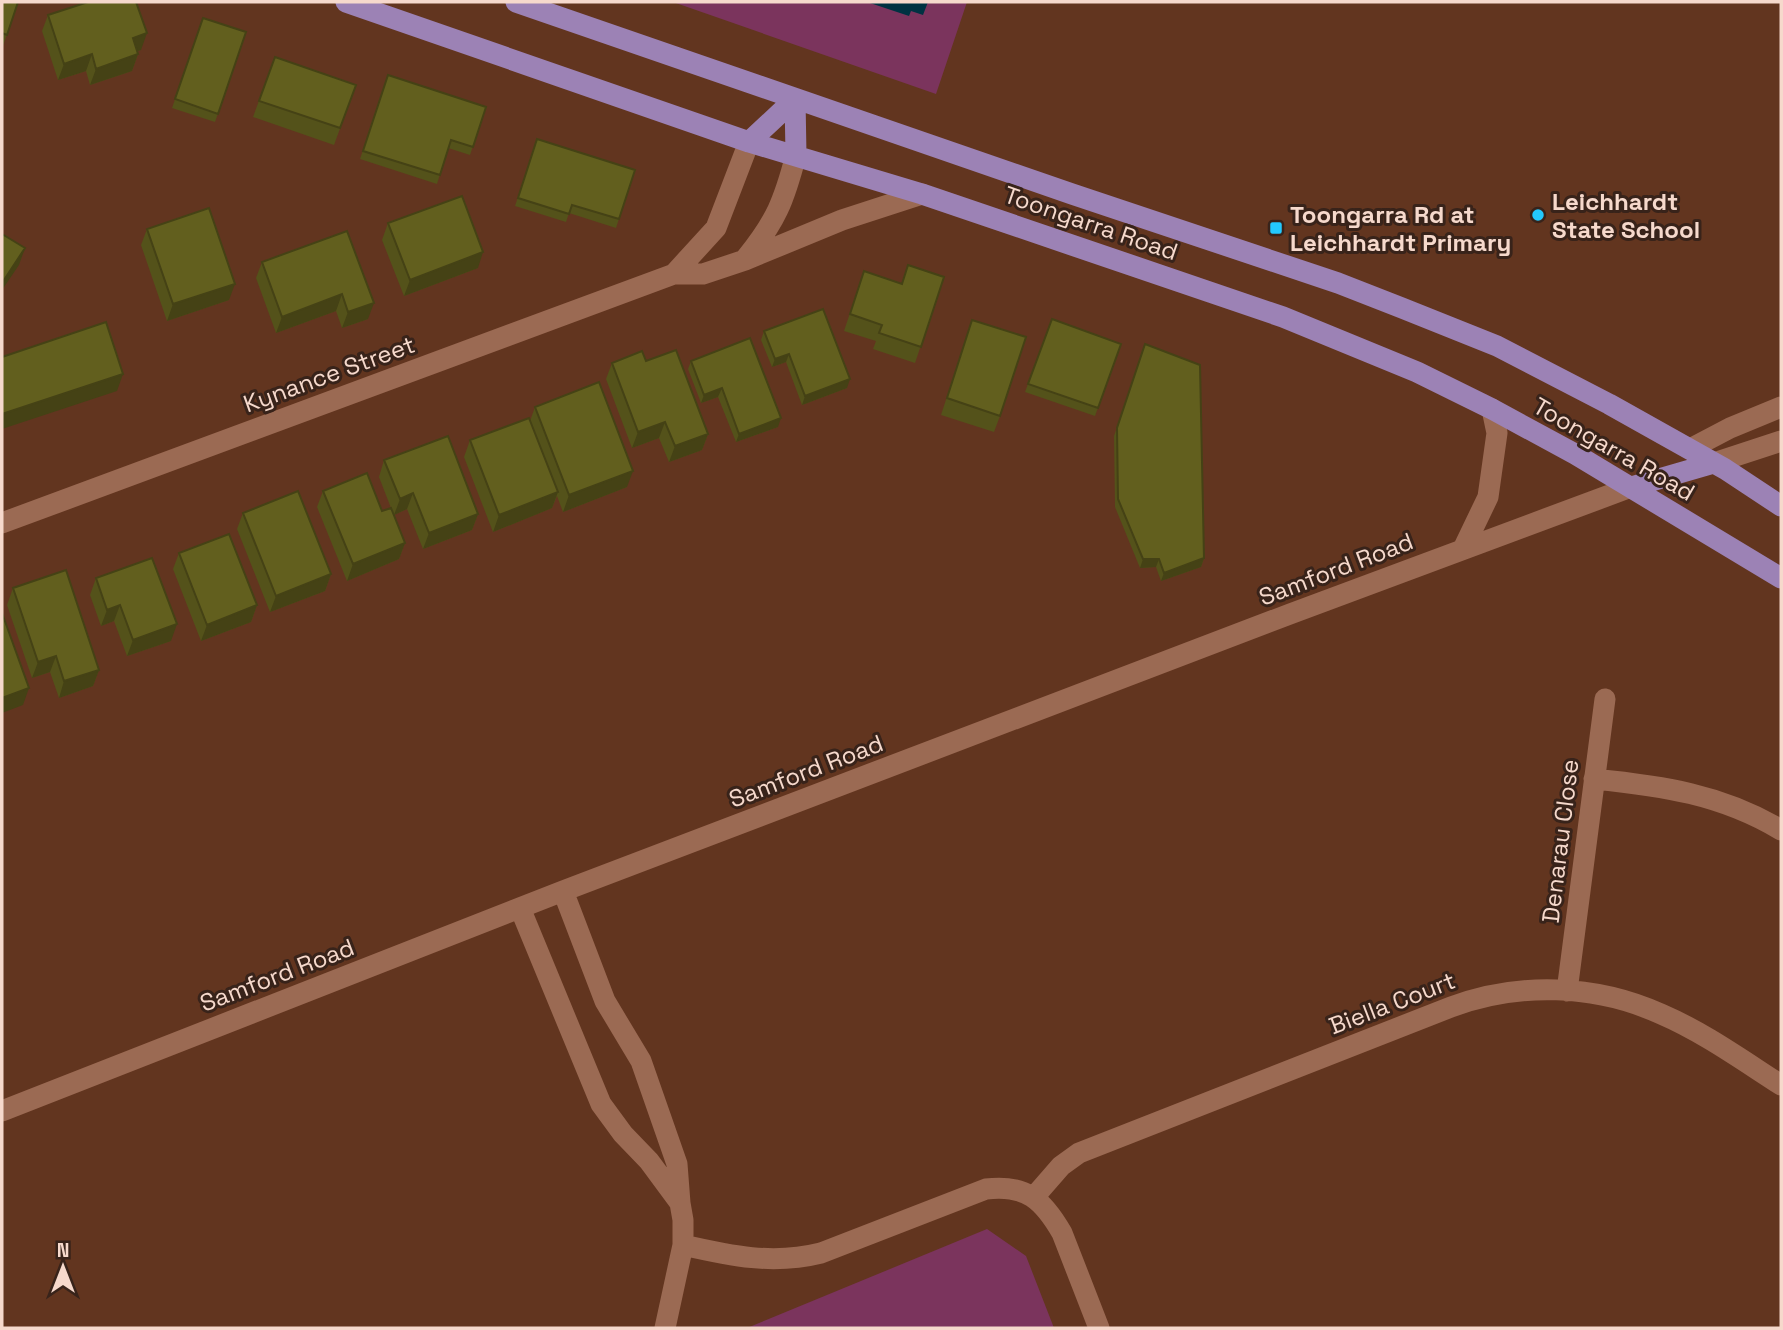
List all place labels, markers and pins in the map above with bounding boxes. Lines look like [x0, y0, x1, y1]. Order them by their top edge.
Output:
place label: Leichhardt State School [1552, 186, 1700, 245]
place label: Toongarra Rd at Leichhardt Primary [1290, 199, 1511, 258]
marker: Leichhardt State School [1530, 207, 1546, 223]
marker: Toongarra Rd at Leichhardt Primary [1268, 220, 1284, 236]

